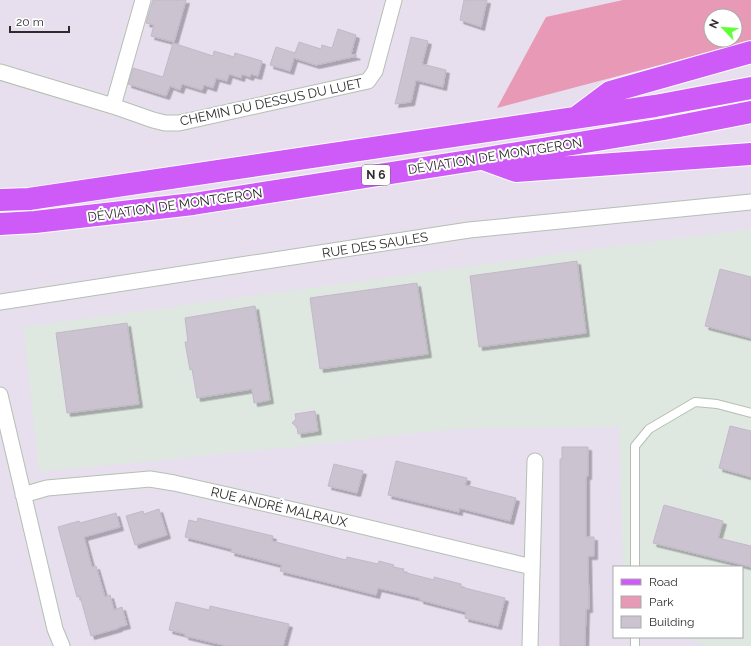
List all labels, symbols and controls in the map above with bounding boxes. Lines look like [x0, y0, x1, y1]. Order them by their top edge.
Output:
scale bar [10, 8, 69, 34]
north arrow [703, 8, 743, 48]
text: 20 m [16, 15, 44, 29]
text: N [707, 17, 722, 31]
street label: CHEMIN DU DESSUS DU LUET [178, 75, 364, 129]
street label: DÉVIATION DE MONTGERON [407, 135, 583, 177]
road number: N 6 [362, 165, 390, 185]
street label: DÉVIATION DE MONTGERON [87, 185, 263, 225]
street label: RUE DES SAULES [321, 229, 429, 261]
street label: RUE ANDRÉ MALRAUX [209, 484, 349, 530]
legend [613, 566, 743, 638]
text: Road [649, 575, 678, 589]
text: Park [649, 595, 674, 609]
text: Building [649, 615, 695, 629]

